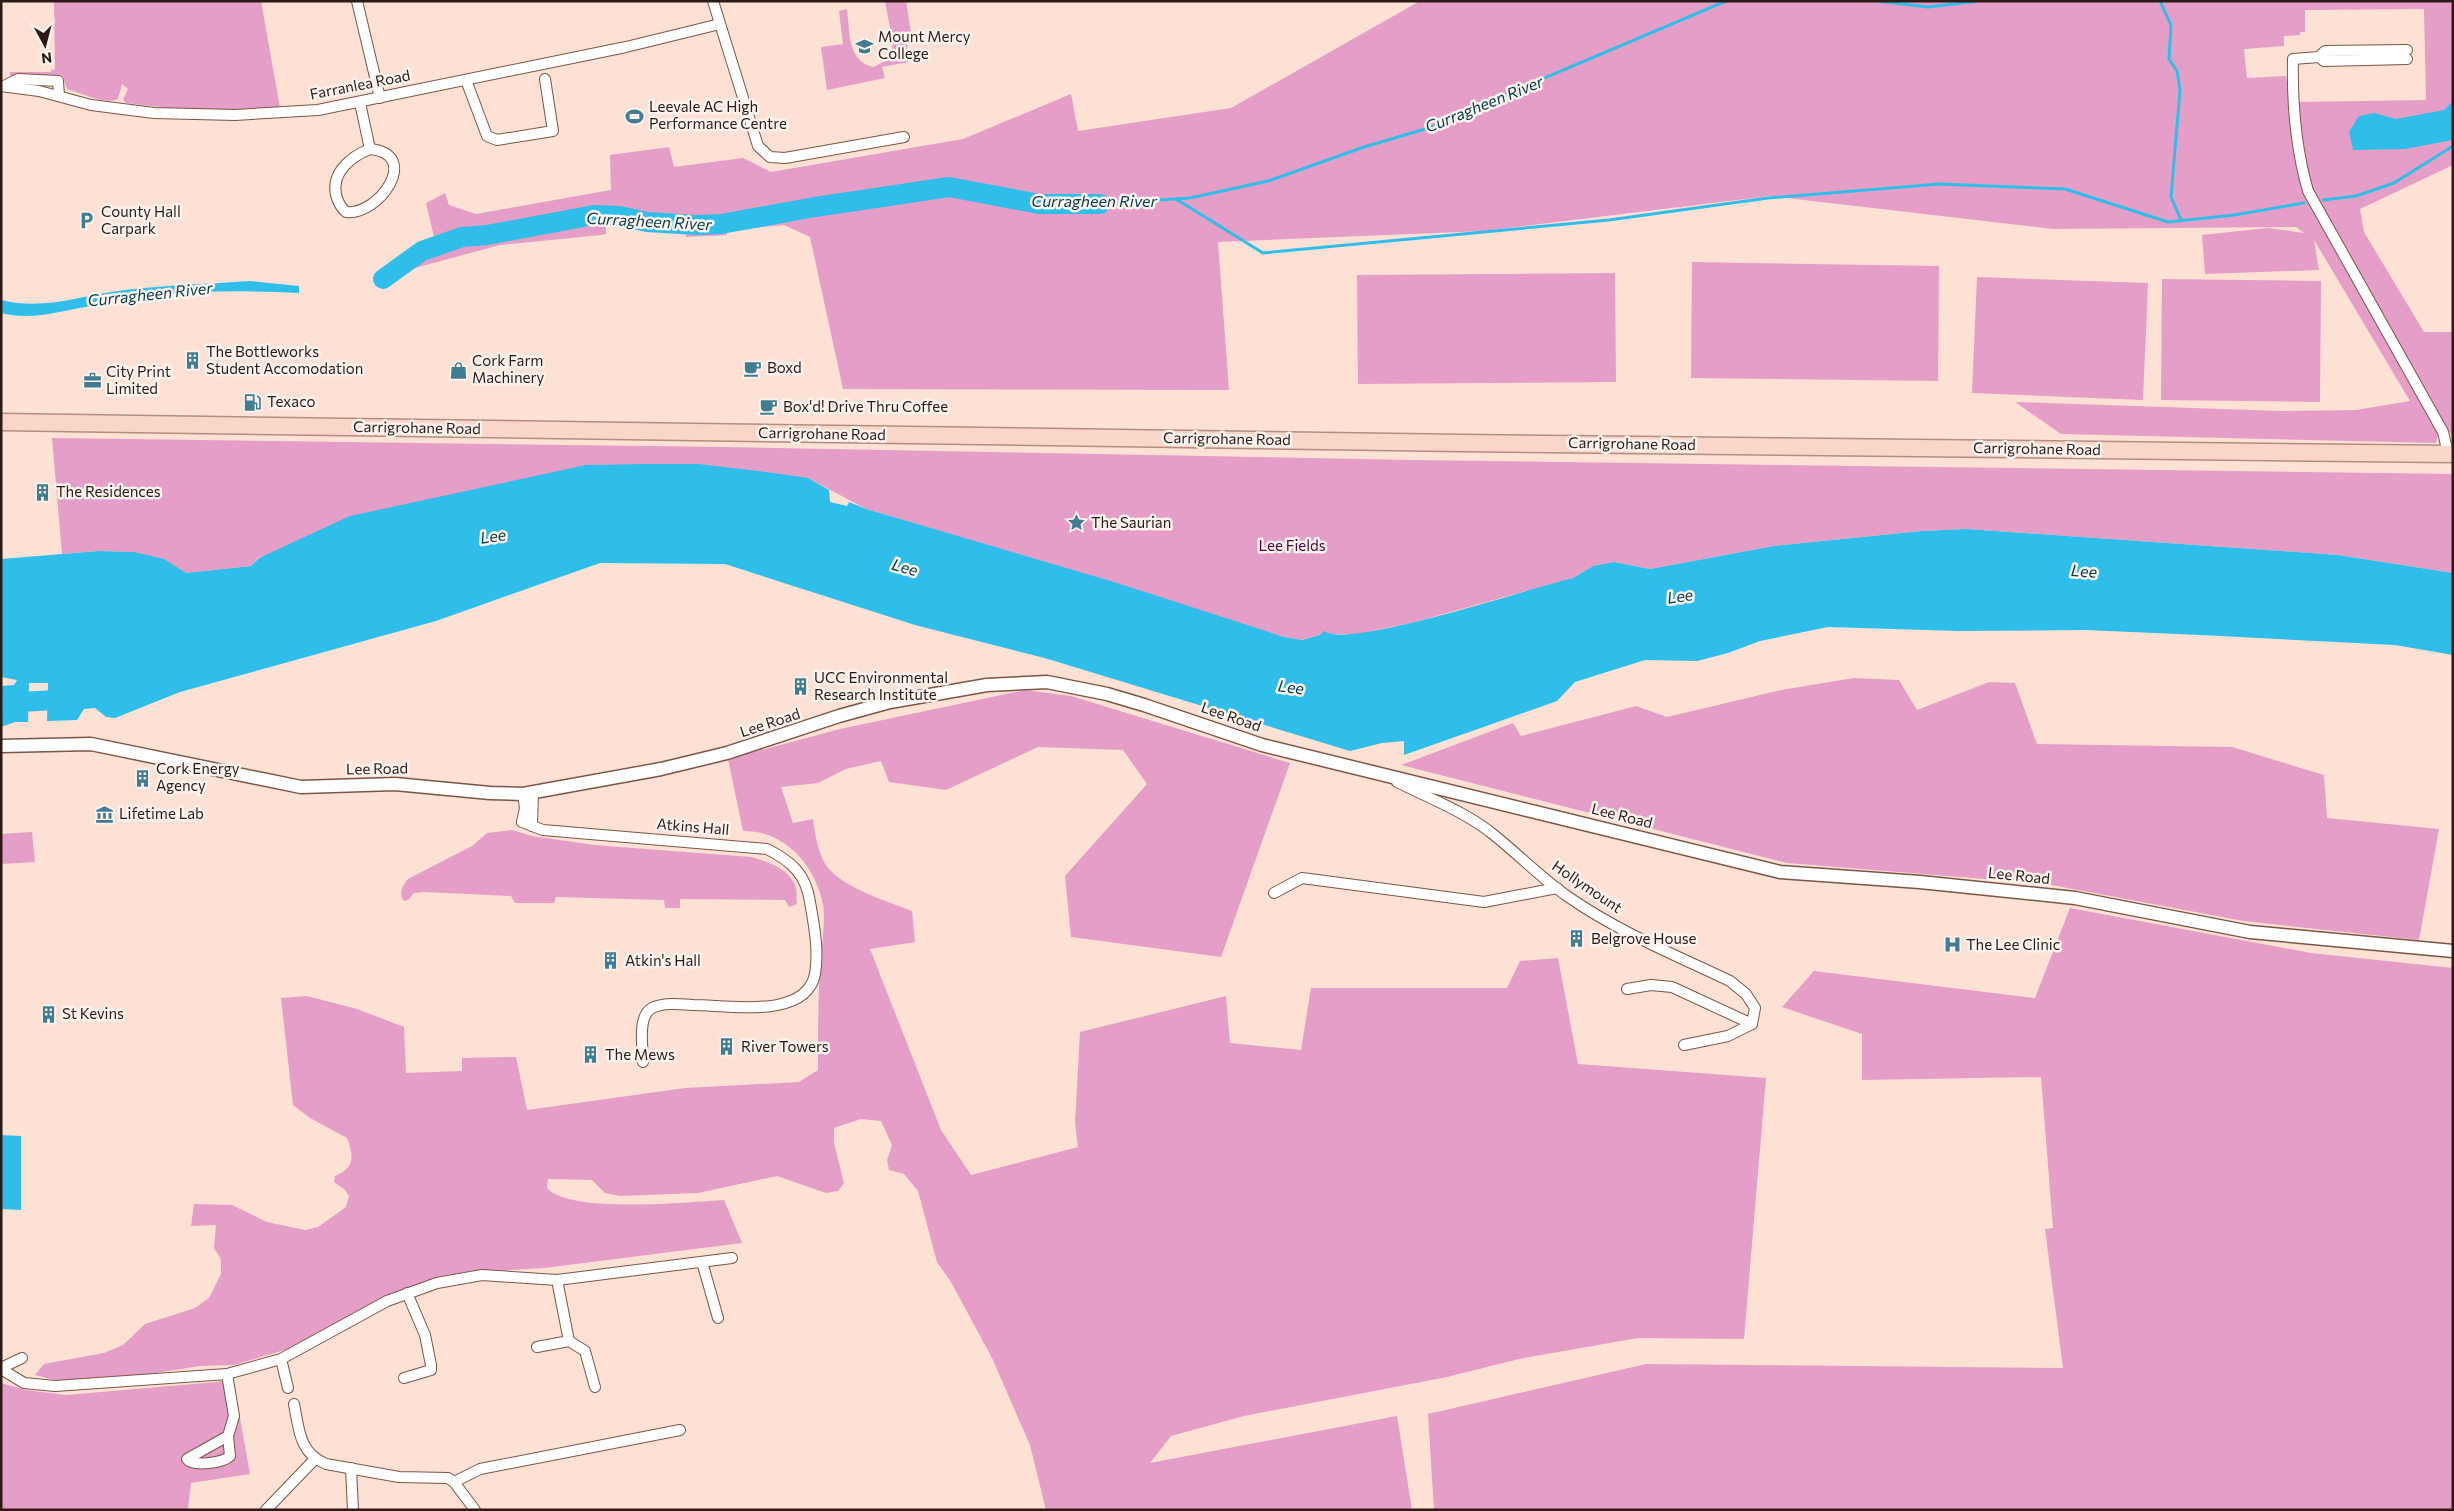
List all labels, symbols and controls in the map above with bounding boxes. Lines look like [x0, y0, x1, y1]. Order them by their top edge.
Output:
north arrow [20, 20, 70, 70]
place label: Mount Mercy College [878, 27, 971, 62]
school or university icon: Mount Mercy College [854, 36, 874, 56]
text: N [40, 49, 53, 67]
street label: Farranlea Road [308, 65, 412, 103]
water label: Curragheen River [1422, 71, 1546, 136]
place label: Leevale AC High Performance Centre [649, 97, 787, 132]
sports icon: Leevale AC High Performance Centre [625, 106, 645, 126]
water label: Curragheen River [1031, 191, 1157, 210]
place label: County Hall Carpark [101, 202, 181, 237]
water label: Curragheen River [586, 208, 713, 233]
parking icon: County Hall Carpark [77, 211, 97, 231]
water label: Curragheen River [87, 277, 214, 310]
place label: The Bottleworks Student Accomodation [206, 342, 363, 377]
building icon: The Bottleworks Student Accomodation [182, 351, 202, 371]
place label: Cork Farm Machinery [472, 351, 544, 386]
cafe icon: Boxd [743, 358, 763, 378]
place label: Boxd [767, 358, 802, 376]
shop icon: Cork Farm Machinery [448, 360, 468, 380]
place label: City Print Limited [106, 362, 171, 397]
office icon: City Print Limited [82, 371, 102, 391]
fuel station icon: Texaco [243, 392, 263, 412]
place label: Texaco [267, 392, 316, 410]
cafe icon: Box'd! Drive Thru Coffee [759, 397, 779, 417]
place label: Box'd! Drive Thru Coffee [783, 397, 948, 415]
street label: Carrigrohane Road [353, 417, 481, 437]
street label: Carrigrohane Road [758, 423, 886, 443]
street label: Carrigrohane Road [1163, 428, 1291, 448]
street label: Carrigrohane Road [1568, 433, 1696, 453]
street label: Carrigrohane Road [1973, 438, 2101, 458]
building icon: The Residences [32, 482, 52, 502]
place label: The Residences [56, 482, 161, 500]
place icon: The Saurian [1067, 513, 1087, 533]
place label: The Saurian [1091, 513, 1171, 531]
water label: Lee [479, 524, 508, 547]
park label: Lee Fields [1259, 536, 1326, 554]
water label: Lee [890, 554, 921, 579]
water label: Lee [2070, 560, 2098, 581]
water label: Lee [1666, 584, 1695, 607]
place label: UCC Environmental Research Institute [814, 668, 948, 703]
water label: Lee [1277, 675, 1306, 698]
building icon: UCC Environmental Research Institute [790, 677, 810, 697]
street label: Lee Road [1199, 697, 1264, 735]
street label: Lee Road [737, 704, 802, 740]
street label: Lee Road [346, 758, 408, 778]
place label: Cork Energy Agency [156, 759, 240, 794]
building icon: Cork Energy Agency [132, 768, 152, 788]
street label: Lee Road [1590, 799, 1655, 831]
museum icon: Lifetime Lab [95, 804, 115, 824]
place label: Lifetime Lab [119, 804, 204, 822]
street label: Atkins Hall [656, 814, 730, 838]
street label: Hollymount [1549, 856, 1626, 916]
street label: Lee Road [1987, 863, 2051, 887]
building icon: Belgrove House [1567, 929, 1587, 949]
place label: Belgrove House [1591, 929, 1697, 947]
hospital icon: The Lee Clinic [1942, 935, 1962, 955]
place label: The Lee Clinic [1966, 935, 2060, 953]
building icon: Atkin's Hall [601, 951, 621, 971]
place label: Atkin's Hall [625, 951, 701, 969]
building icon: St Kevins [38, 1004, 58, 1024]
place label: St Kevins [62, 1004, 124, 1022]
building icon: River Towers [717, 1037, 737, 1057]
place label: River Towers [741, 1037, 829, 1055]
building icon: The Mews [581, 1045, 601, 1065]
place label: The Mews [605, 1045, 675, 1063]

